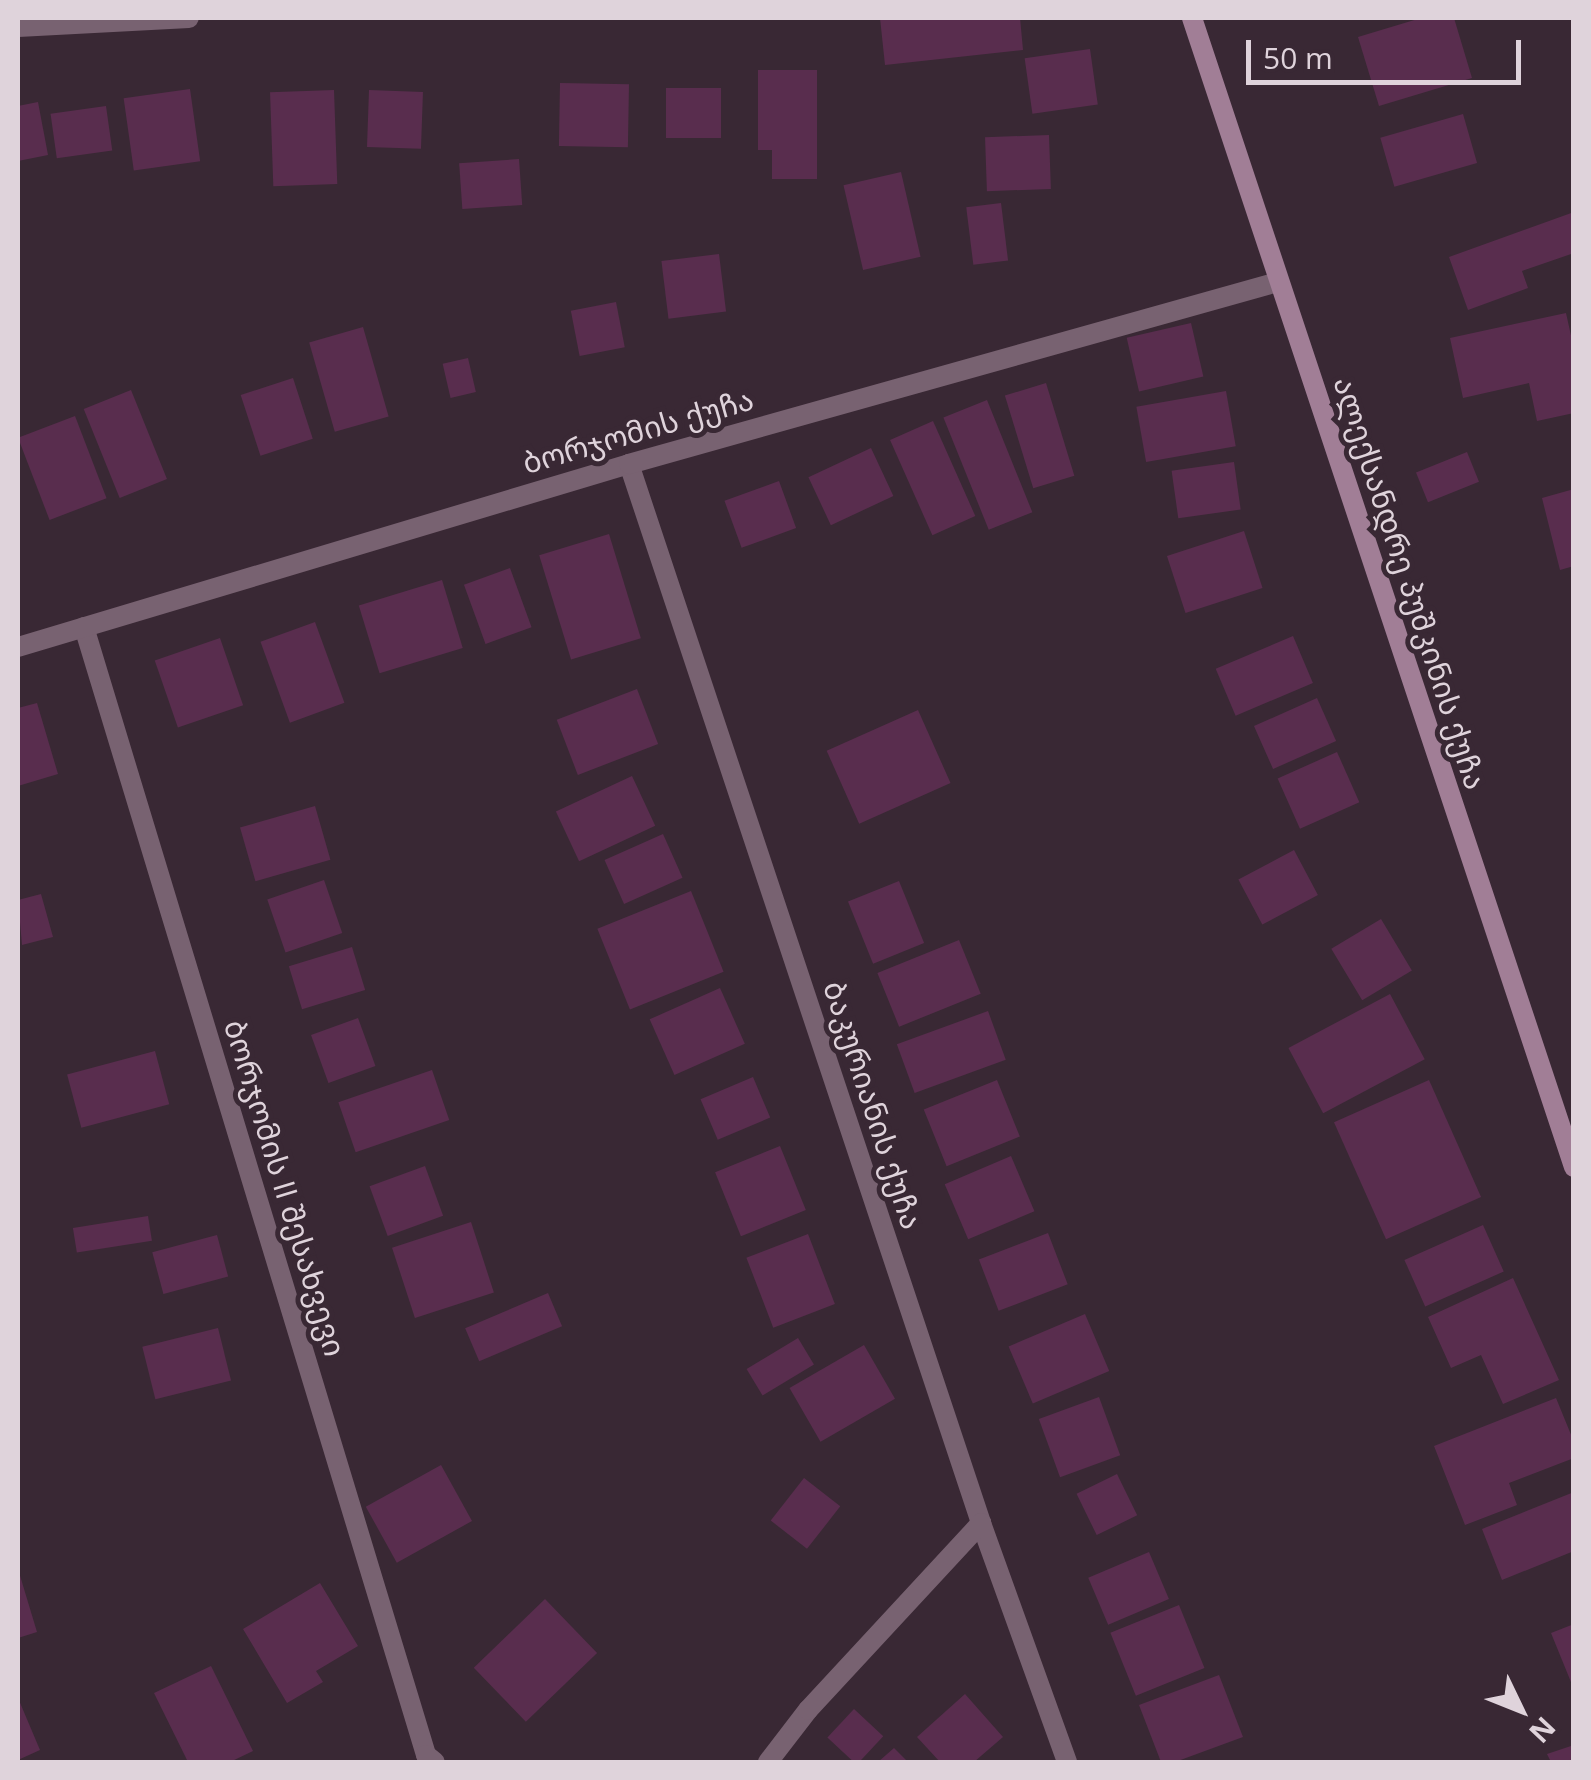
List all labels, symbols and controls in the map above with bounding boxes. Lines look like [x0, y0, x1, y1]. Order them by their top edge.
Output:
scale bar [1251, 20, 1526, 82]
text: 50 m [1263, 37, 1333, 78]
street label: ალექსანდრე პუშკინის ქუჩა [1326, 372, 1494, 794]
street label: ბორჯომის ქუჩა [518, 381, 758, 481]
street label: ბაკურიანის ქუჩა [816, 976, 930, 1234]
street label: ბორჯომის II შესახვევი [217, 1015, 353, 1361]
north arrow [1471, 1660, 1571, 1760]
text: N [1521, 1709, 1565, 1752]

